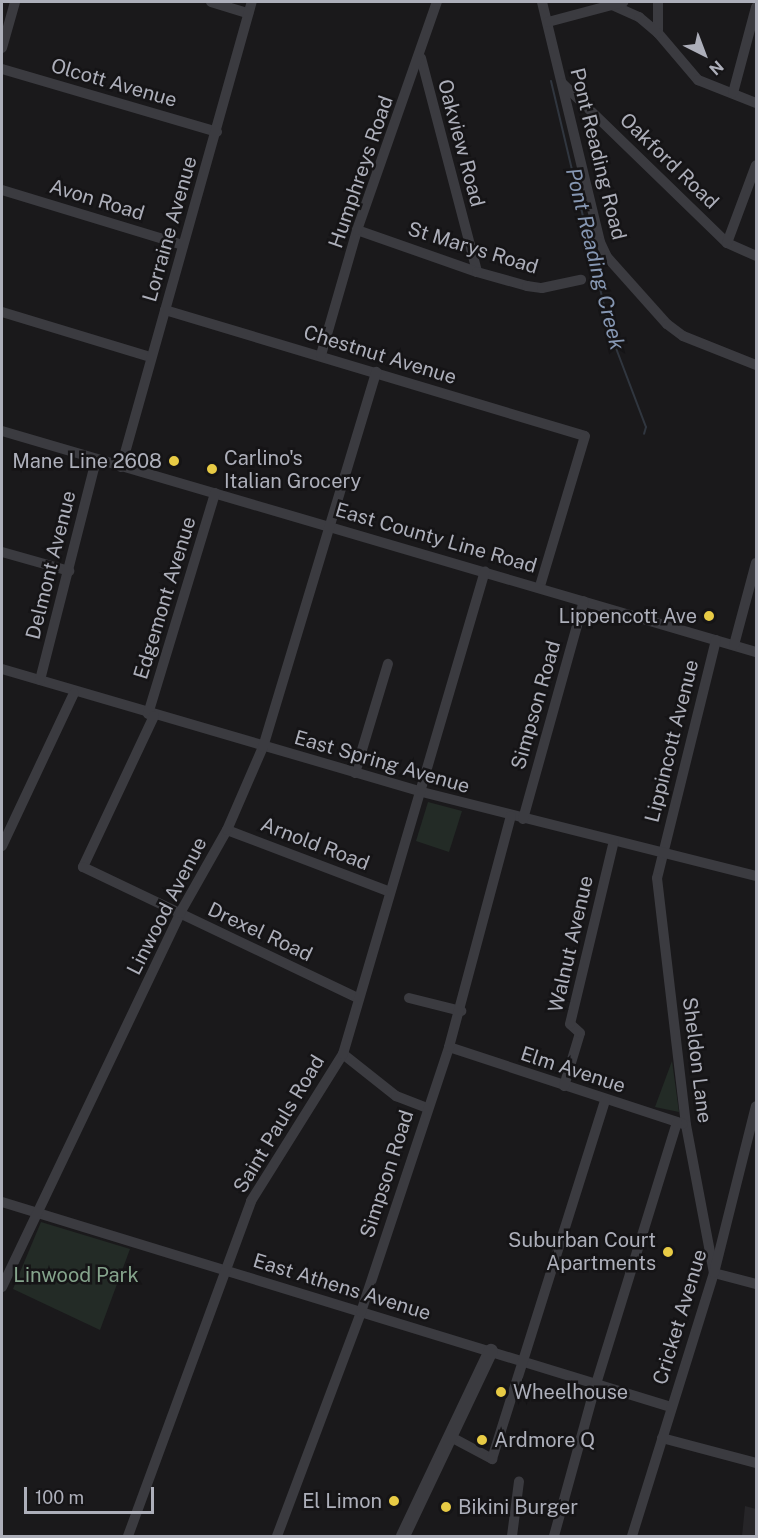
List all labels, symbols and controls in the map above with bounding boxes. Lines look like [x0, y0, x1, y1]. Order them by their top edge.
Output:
north arrow [674, 24, 734, 84]
street label: Olcott Avenue [48, 54, 180, 112]
text: N [705, 56, 727, 79]
street label: Pont Reading Road [565, 66, 631, 242]
street label: Oakview Road [432, 77, 490, 209]
street label: Humphreys Road [324, 93, 398, 251]
street label: Oakford Road [615, 108, 723, 214]
street label: Lorraine Avenue [138, 153, 202, 305]
water label: Pont Reading Creek [560, 165, 630, 353]
street label: Avon Road [47, 174, 147, 226]
street label: St Marys Road [405, 217, 541, 279]
street label: Chestnut Avenue [301, 320, 459, 390]
place label: Carlino's Italian Grocery [224, 446, 361, 493]
place label: Mane Line 2608 [12, 449, 162, 473]
marker: Mane Line 2608 [167, 454, 181, 468]
marker: Carlino's Italian Grocery [205, 462, 219, 476]
street label: Delmont Avenue [21, 488, 81, 642]
street label: East County Line Road [332, 498, 540, 578]
street label: Edgemont Avenue [129, 514, 201, 682]
place label: Lippencott Ave [558, 604, 697, 628]
marker: Lippencott Ave [702, 609, 716, 623]
street label: Simpson Road [506, 638, 566, 772]
street label: Lippincott Avenue [640, 657, 704, 825]
street label: East Spring Avenue [291, 725, 473, 799]
street label: Arnold Road [257, 812, 373, 876]
street label: Linwood Avenue [122, 833, 212, 979]
street label: Walnut Avenue [544, 873, 598, 1015]
street label: Drexel Road [204, 897, 316, 967]
street label: Sheldon Lane [677, 996, 717, 1124]
street label: Elm Avenue [517, 1042, 629, 1098]
street label: Saint Pauls Road [228, 1051, 330, 1197]
street label: Simpson Road [355, 1107, 419, 1241]
place label: Suburban Court Apartments [508, 1228, 656, 1275]
marker: Suburban Court Apartments [661, 1245, 675, 1259]
street label: Cricket Avenue [648, 1246, 712, 1388]
street label: East Athens Avenue [250, 1249, 434, 1325]
park label: Linwood Park [13, 1263, 139, 1287]
place label: Wheelhouse [513, 1380, 628, 1404]
marker: Wheelhouse [494, 1385, 508, 1399]
place label: Ardmore Q [494, 1428, 595, 1452]
marker: Ardmore Q [475, 1433, 489, 1447]
scale bar [27, 1475, 158, 1513]
text: 100 m [35, 1487, 84, 1508]
place label: El Limon [302, 1489, 382, 1513]
marker: El Limon [387, 1494, 401, 1508]
place label: Bikini Burger [458, 1495, 578, 1519]
marker: Bikini Burger [439, 1500, 453, 1514]

